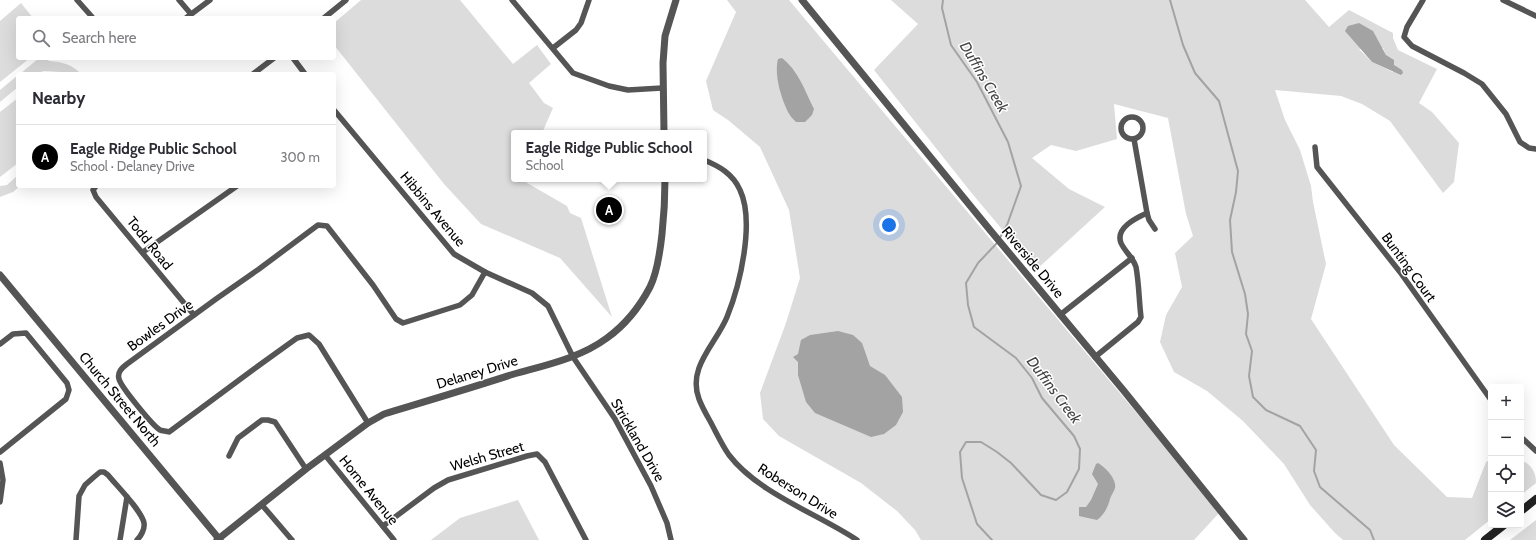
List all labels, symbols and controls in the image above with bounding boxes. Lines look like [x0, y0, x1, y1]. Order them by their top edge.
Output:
search box [16, 16, 336, 60]
icon: search [30, 27, 52, 49]
text: Search here [62, 29, 137, 47]
water label: Duffins Creek [956, 38, 1012, 116]
text: Nearby [32, 88, 85, 108]
popup [511, 130, 707, 182]
text: Eagle Ridge Public School [526, 139, 692, 157]
text: Eagle Ridge Public School [70, 140, 237, 158]
text: A [41, 149, 49, 165]
text: 300 m [280, 149, 320, 165]
text: School [526, 157, 564, 173]
text: School · Delaney Drive [70, 158, 195, 174]
street label: Hibbins Avenue [396, 168, 470, 250]
pin: A [596, 195, 622, 225]
street label: Todd Road [123, 213, 177, 273]
your location [879, 215, 899, 235]
street label: Riverside Drive [998, 223, 1068, 301]
street label: Bunting Court [1378, 229, 1440, 306]
street label: Bowles Drive [124, 295, 196, 355]
street label: Church Street North [75, 348, 165, 450]
street label: Delaney Drive [434, 351, 520, 393]
water label: Duffins Creek [1023, 353, 1085, 428]
map controls [1488, 384, 1524, 528]
button: + [1488, 384, 1524, 420]
street label: Strickland Drive [607, 395, 669, 485]
button: − [1488, 420, 1524, 456]
street label: Welsh Street [448, 437, 526, 475]
street label: Horne Avenue [335, 452, 403, 528]
button: locate [1488, 456, 1524, 492]
street label: Roberson Drive [755, 459, 841, 523]
button: layers [1488, 492, 1524, 528]

